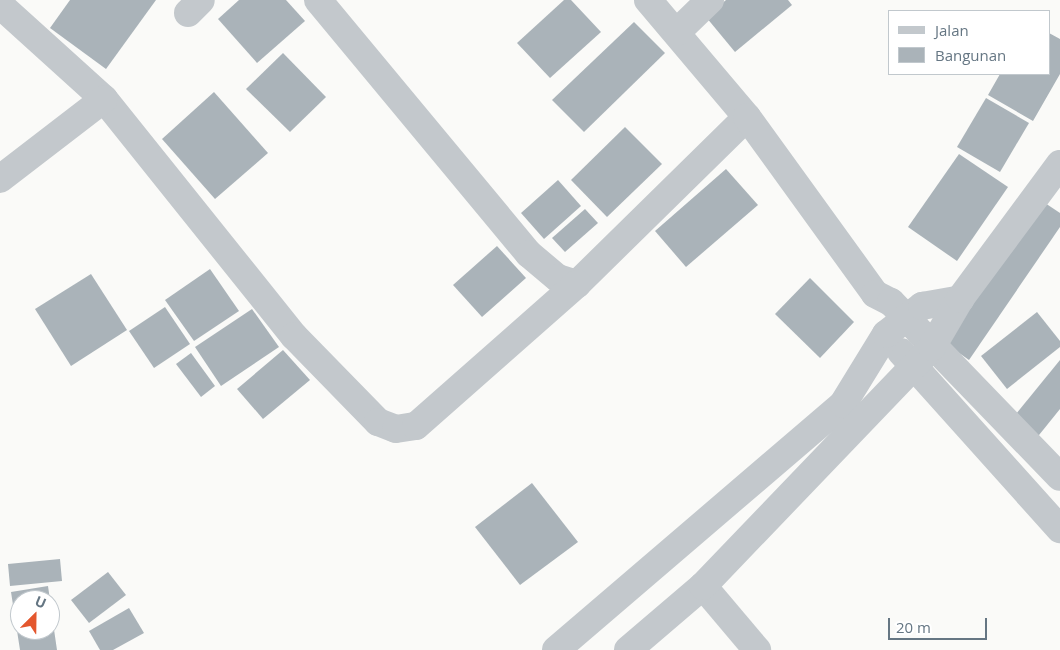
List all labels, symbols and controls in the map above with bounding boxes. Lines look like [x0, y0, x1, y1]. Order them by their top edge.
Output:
legend [888, 10, 1050, 75]
text: Jalan [935, 20, 969, 40]
text: Bangunan [935, 45, 1006, 65]
north arrow [10, 590, 60, 640]
text: U [32, 591, 49, 612]
scale bar [890, 608, 989, 640]
text: 20 m [896, 617, 931, 637]

